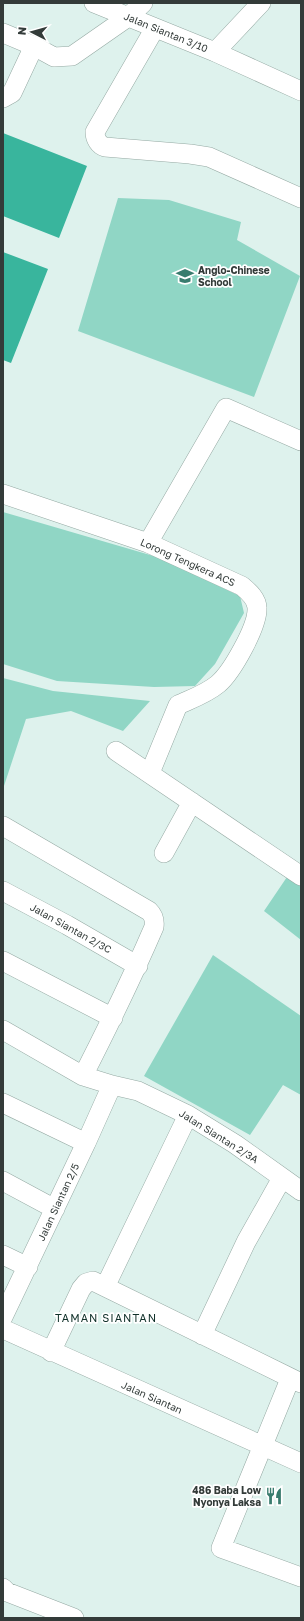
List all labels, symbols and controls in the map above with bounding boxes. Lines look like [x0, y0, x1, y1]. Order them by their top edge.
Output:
street label: Jalan Siantan 3/10 [122, 10, 210, 54]
north arrow [12, 12, 52, 52]
text: N [15, 26, 28, 36]
place label: Anglo-Chinese School [198, 264, 270, 288]
school or university icon: Anglo-Chinese School [175, 266, 195, 286]
street label: Lorong Tengkera ACS [139, 536, 237, 588]
street label: Jalan Siantan 2/3C [28, 901, 114, 955]
street label: Jalan Siantan 2/3A [177, 1107, 261, 1165]
street label: Jalan Siantan 2/5 [35, 1161, 81, 1243]
district label: TAMAN SIANTAN [55, 1311, 157, 1324]
street label: Jalan Siantan [120, 1378, 184, 1416]
place label: 486 Baba Low Nyonya Laksa [192, 1484, 262, 1508]
restaurant icon: 486 Baba Low Nyonya Laksa [264, 1486, 284, 1506]

